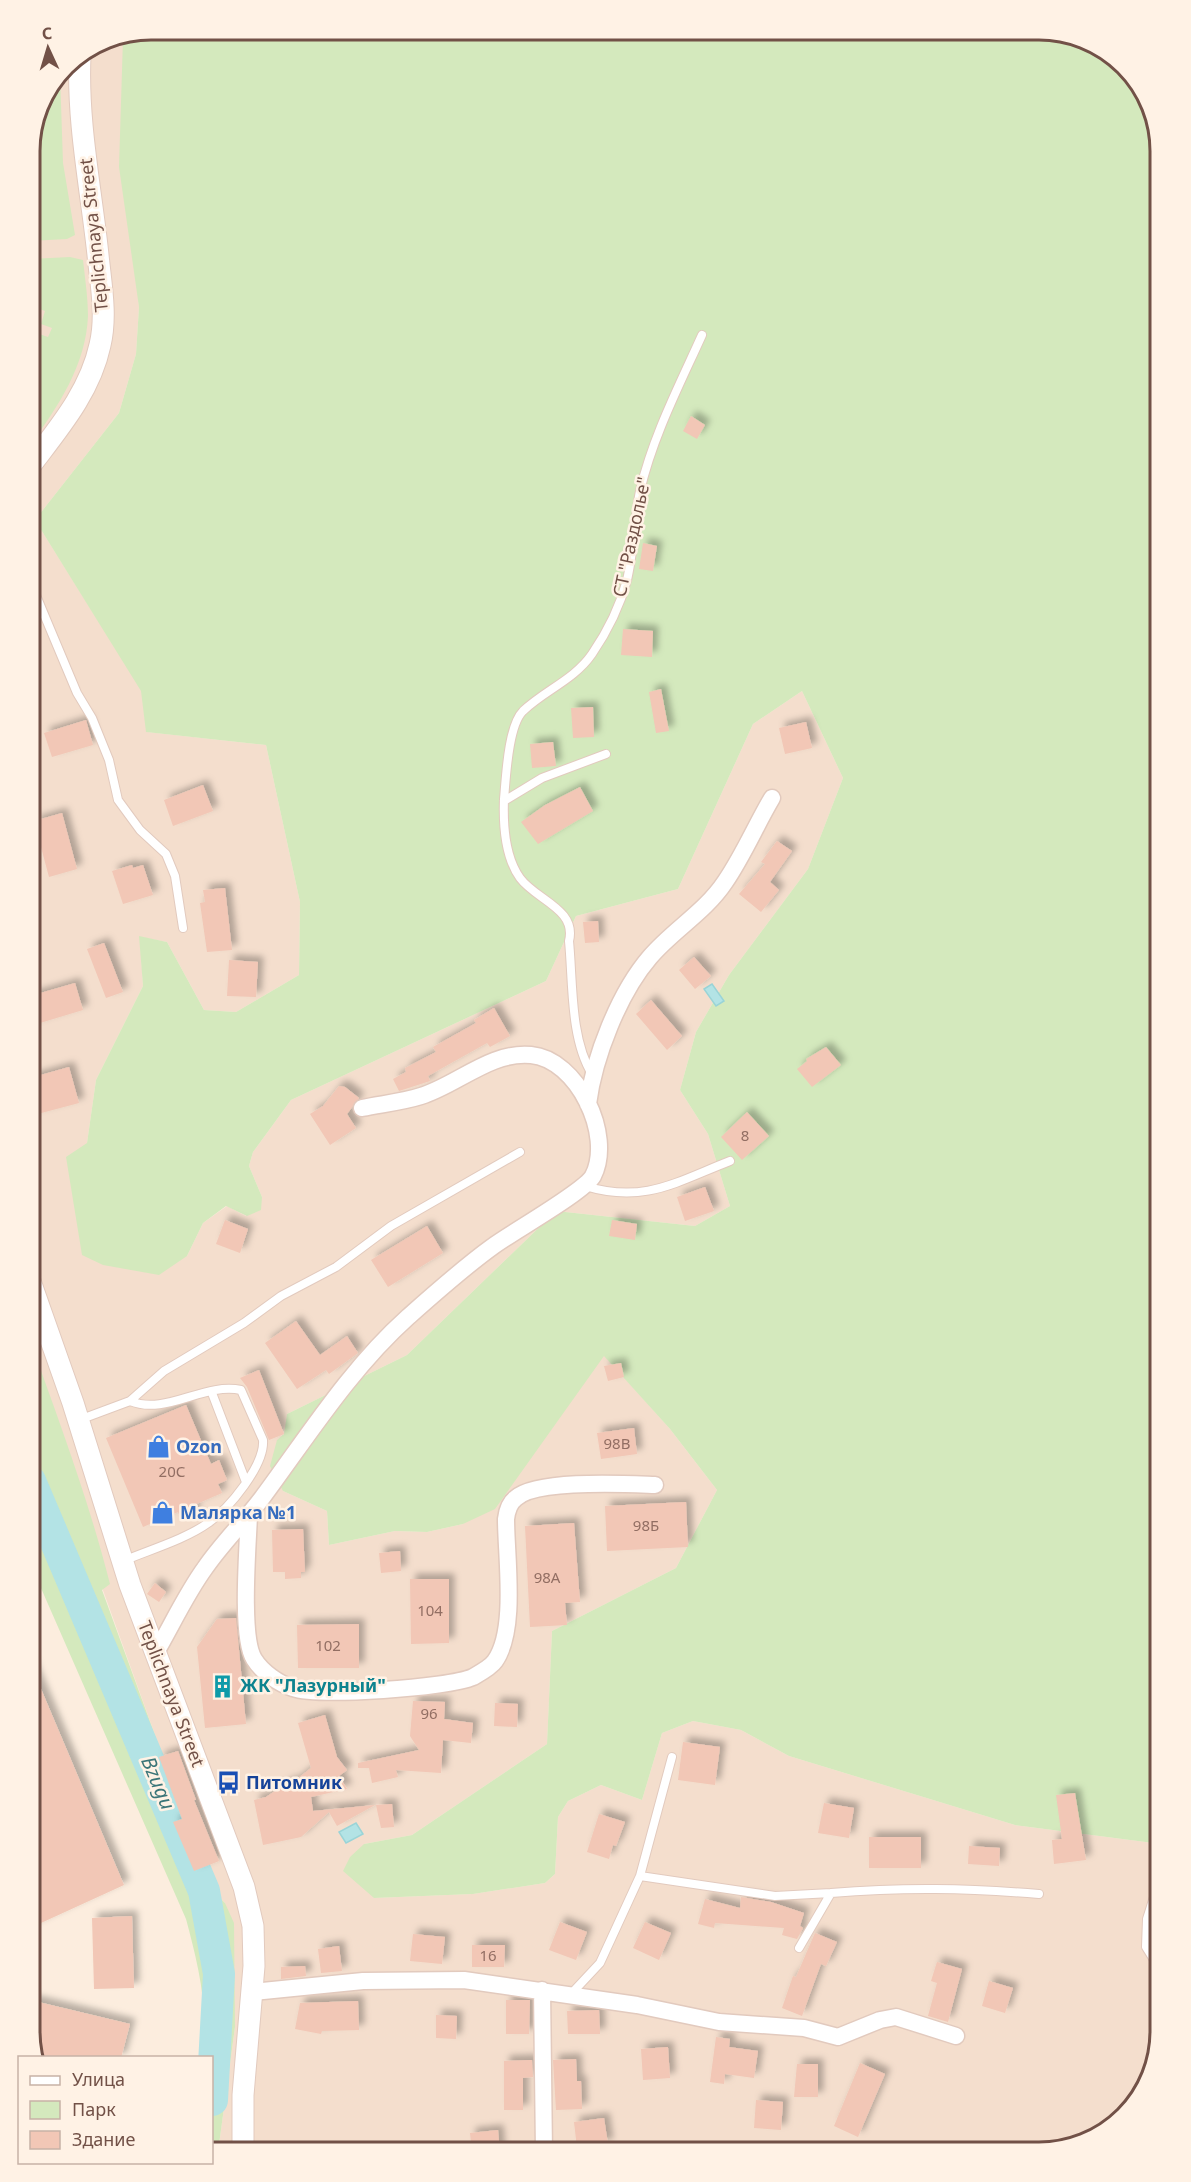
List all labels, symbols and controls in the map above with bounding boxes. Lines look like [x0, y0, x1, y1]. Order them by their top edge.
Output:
north arrow [18, 18, 78, 78]
text: С [41, 22, 53, 44]
street label: Teplichnaya Street [73, 157, 113, 313]
street label: СТ "Раздолье" [607, 475, 655, 599]
house number: 8 [741, 1125, 749, 1145]
house number: 98В [604, 1433, 630, 1453]
shop icon: Ozon [145, 1434, 171, 1460]
place label: Ozon [176, 1434, 222, 1458]
house number: 20С [159, 1461, 185, 1481]
shop icon: Малярка №1 [149, 1500, 175, 1526]
place label: Малярка №1 [180, 1500, 296, 1524]
house number: 98Б [633, 1515, 659, 1535]
house number: 98А [534, 1567, 561, 1587]
house number: 104 [417, 1600, 443, 1620]
street label: Teplichnaya Street [133, 1617, 211, 1771]
house number: 102 [315, 1635, 341, 1655]
building icon: ЖК "Лазурный" [209, 1673, 235, 1699]
place label: ЖК "Лазурный" [240, 1673, 386, 1697]
house number: 96 [420, 1703, 438, 1723]
water label: Bzugu [135, 1752, 182, 1814]
bus stop icon: Питомник [215, 1770, 241, 1796]
place label: Питомник [246, 1770, 342, 1794]
house number: 16 [479, 1945, 497, 1965]
legend [18, 2056, 213, 2164]
text: Улица [72, 2067, 125, 2091]
text: Парк [72, 2097, 116, 2121]
text: Здание [72, 2127, 136, 2151]

